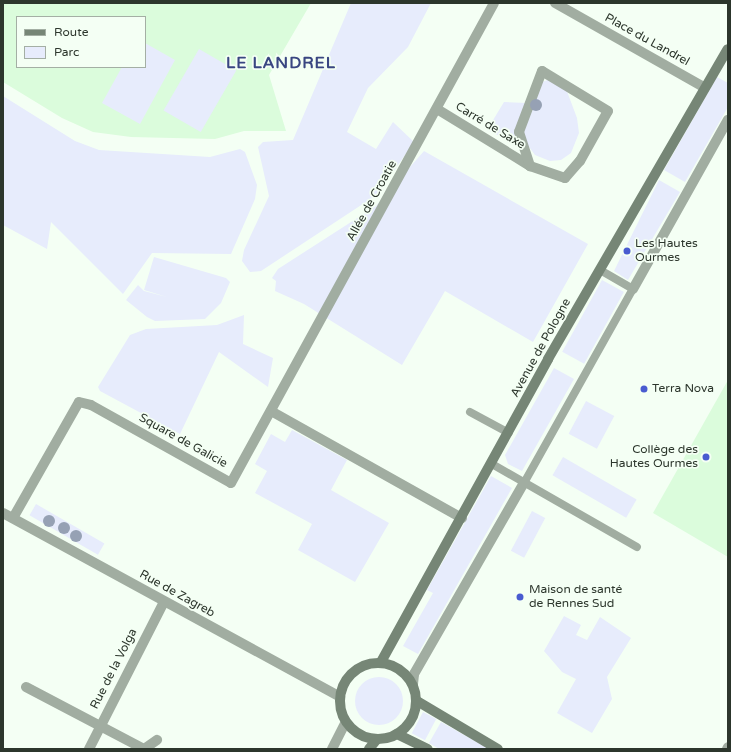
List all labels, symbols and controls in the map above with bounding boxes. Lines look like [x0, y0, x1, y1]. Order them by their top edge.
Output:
street label: Place du Landrel [602, 11, 692, 69]
legend [16, 16, 146, 68]
text: Route [54, 25, 88, 39]
text: Parc [54, 45, 79, 59]
district label: LE LANDREL [226, 53, 336, 73]
street label: Carré de Saxe [453, 100, 527, 152]
street label: Allée de Croatie [344, 158, 400, 244]
place label: Les Hautes Ourmes [635, 237, 698, 265]
marker: Les Hautes Ourmes [622, 246, 632, 256]
street label: Avenue de Pologne [508, 296, 574, 400]
place label: Terra Nova [652, 382, 714, 396]
marker: Terra Nova [639, 384, 649, 394]
street label: Square de Galicie [136, 411, 230, 471]
place label: Collège des Hautes Ourmes [610, 443, 698, 471]
marker: Collège des Hautes Ourmes [701, 452, 711, 462]
street label: Rue de Zagreb [137, 567, 217, 621]
place label: Maison de santé de Rennes Sud [529, 583, 622, 611]
marker: Maison de santé de Rennes Sud [514, 591, 526, 603]
street label: Rue de la Volga [88, 626, 140, 712]

